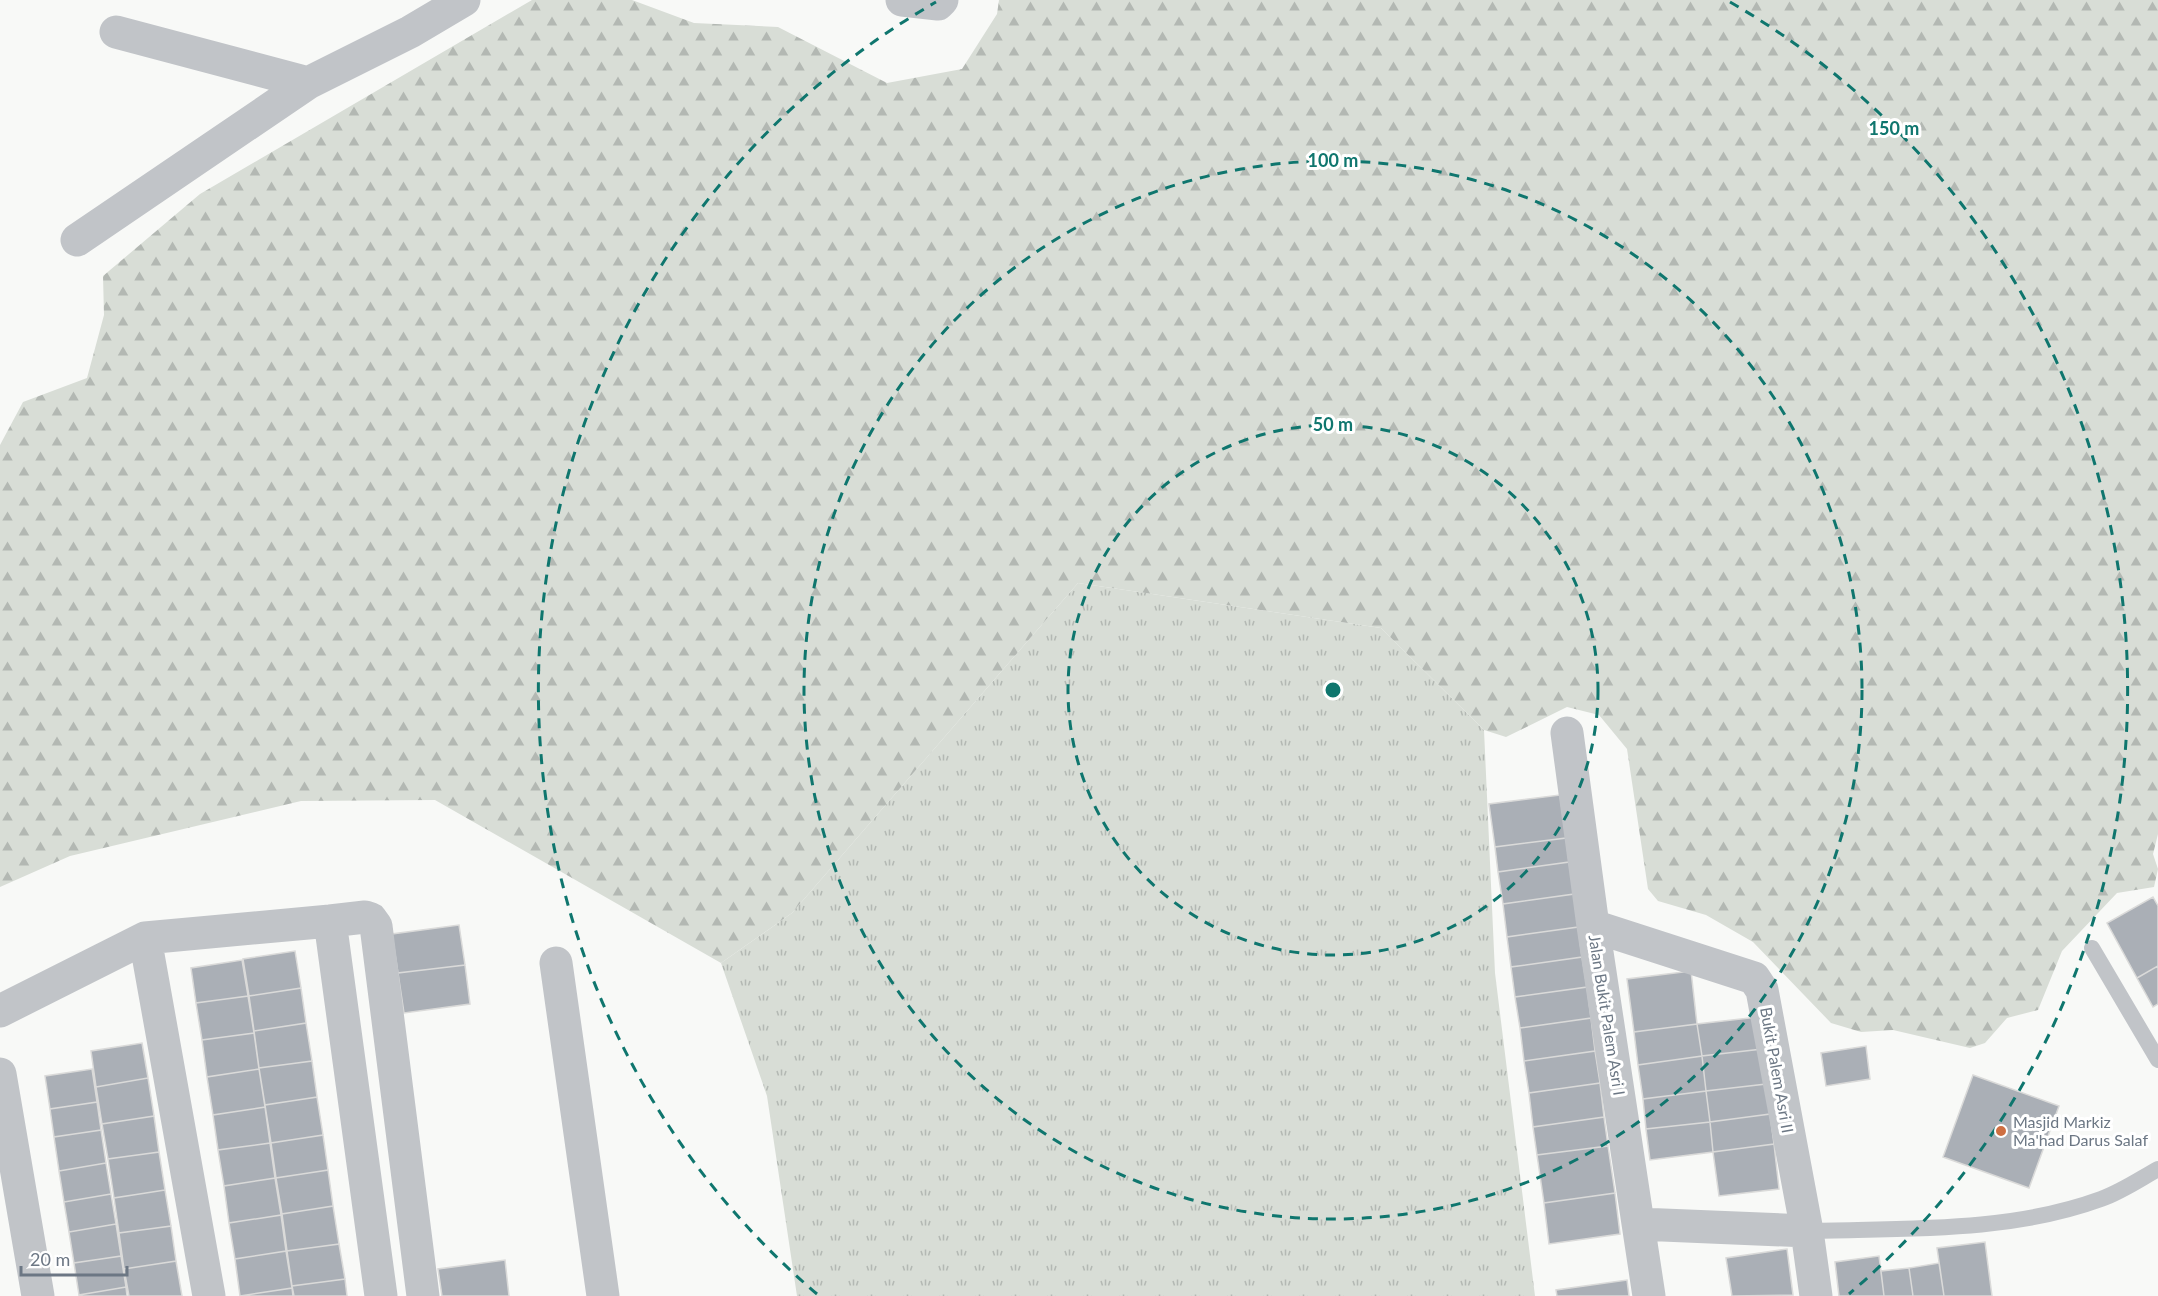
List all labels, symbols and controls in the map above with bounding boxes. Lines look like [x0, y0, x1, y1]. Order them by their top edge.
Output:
text: 150 m [1869, 117, 1919, 139]
text: 100 m [1308, 149, 1358, 171]
text: 50 m [1313, 413, 1353, 435]
centre of rings [1323, 680, 1343, 700]
street label: Jalan Bukit Palem Asri I [1585, 933, 1630, 1097]
street label: Bukit Palem Asri II [1757, 1005, 1798, 1134]
place label: Masjid Markiz Ma'had Darus Salaf [2013, 1112, 2148, 1149]
marker: Masjid Markiz Ma'had Darus Salaf [1994, 1124, 2008, 1138]
scale bar [21, 1239, 128, 1277]
text: 20 m [30, 1248, 70, 1270]

